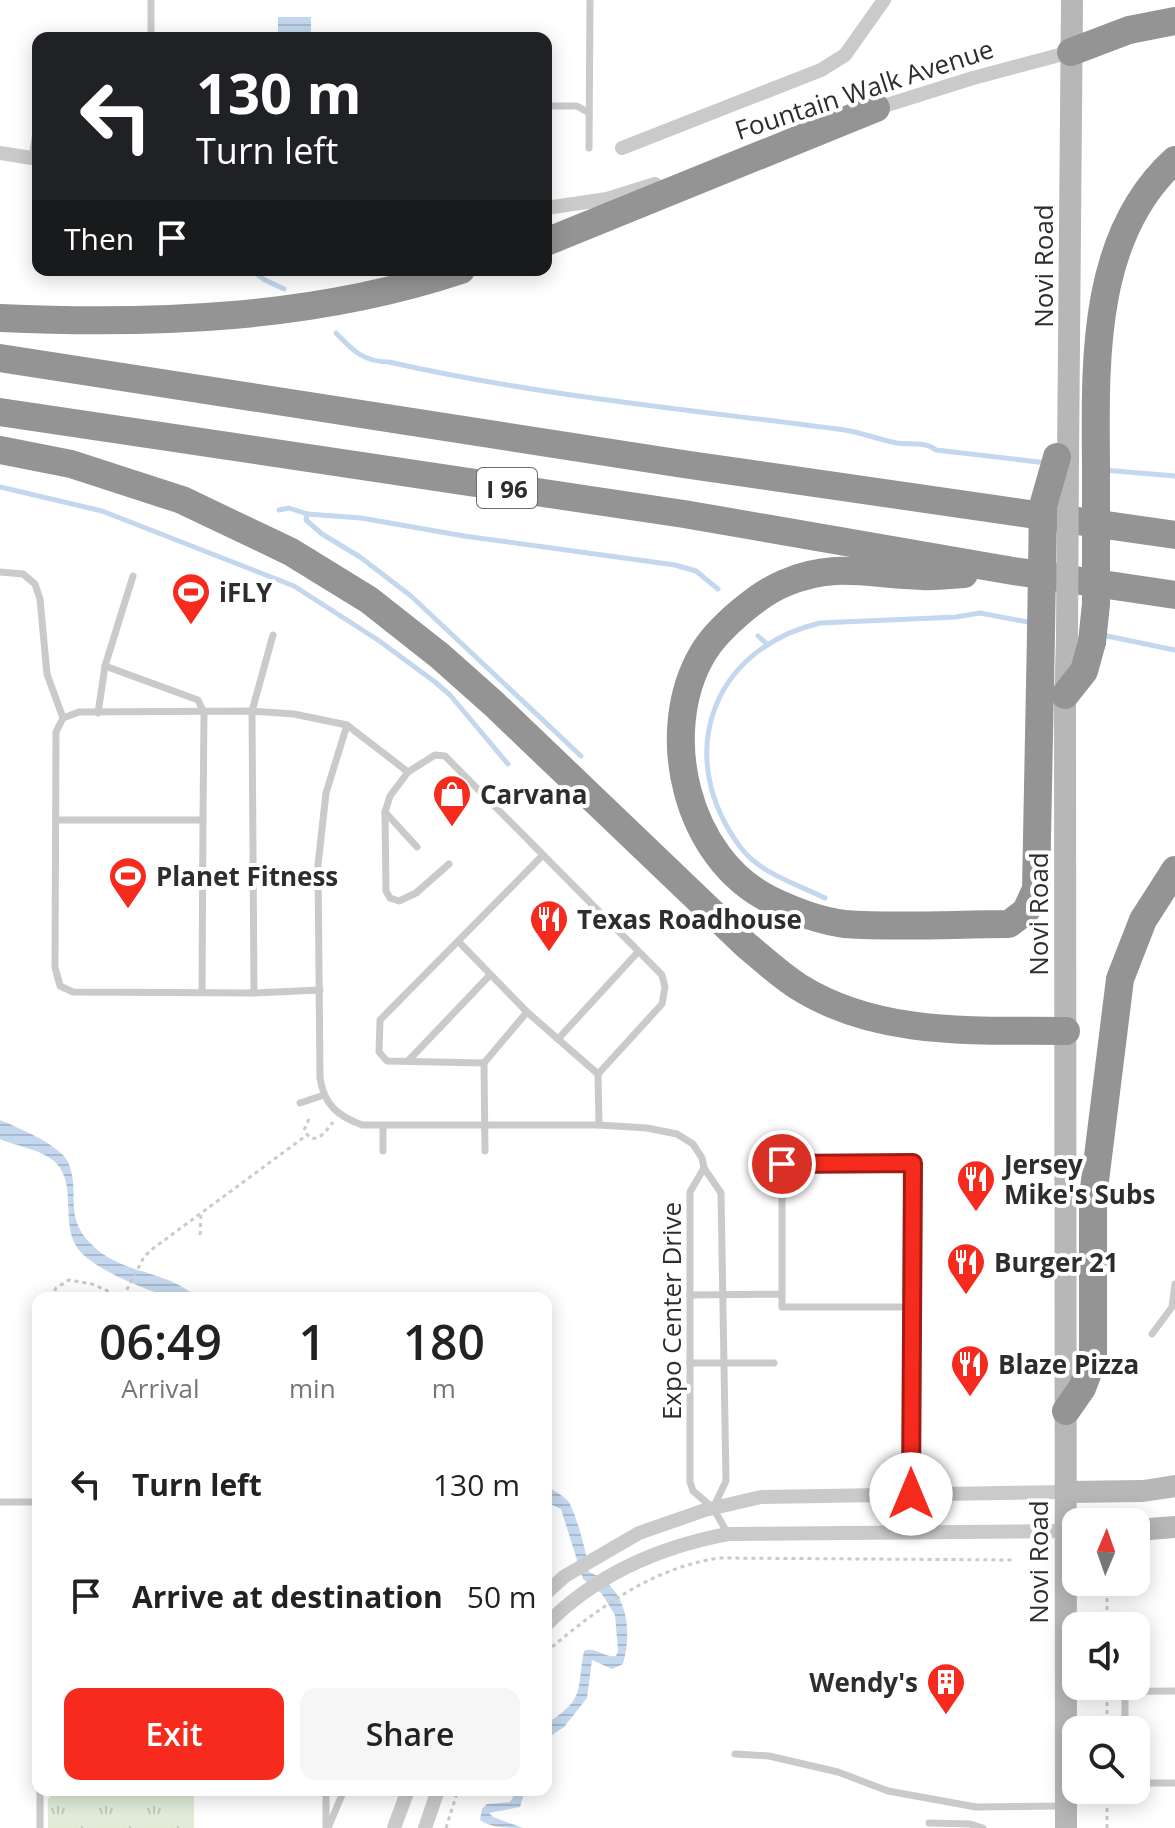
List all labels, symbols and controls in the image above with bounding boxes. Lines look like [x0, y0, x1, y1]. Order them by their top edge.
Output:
street label: Fountain Walk Avenue [730, 30, 998, 148]
text: 130 m [196, 54, 362, 130]
icon: left [64, 64, 168, 168]
text: Turn left [196, 126, 338, 175]
street label: Novi Road [1025, 204, 1061, 328]
icon: arrive [150, 216, 194, 260]
text: Then [64, 218, 134, 259]
road number: I 96 [477, 468, 537, 508]
sports icon: iFLY [170, 571, 212, 626]
place label: iFLY [219, 574, 273, 610]
shop icon: Carvana [431, 773, 473, 828]
place label: Carvana [480, 776, 587, 812]
street label: Novi Road [1020, 852, 1056, 976]
sports icon: Planet Fitness [107, 855, 149, 910]
place label: Planet Fitness [156, 858, 338, 894]
restaurant icon: Texas Roadhouse [528, 898, 570, 953]
place label: Texas Roadhouse [577, 901, 802, 937]
pin [748, 1130, 816, 1198]
icon: arrive [760, 1142, 804, 1186]
place label: Jersey Mike's Subs [1002, 1146, 1155, 1212]
restaurant icon: Jersey Mike's Subs [955, 1158, 997, 1213]
street label: Expo Center Drive [653, 1202, 689, 1420]
restaurant icon: Burger 21 [945, 1241, 987, 1296]
place label: Burger 21 [994, 1244, 1119, 1280]
text: 06:49 [99, 1309, 222, 1374]
text: 1 [299, 1309, 326, 1374]
text: 180 [403, 1309, 485, 1374]
restaurant icon: Blaze Pizza [949, 1343, 991, 1398]
place label: Blaze Pizza [998, 1346, 1139, 1382]
text: Arrival [121, 1370, 200, 1406]
text: min [289, 1370, 336, 1406]
text: m [432, 1370, 456, 1406]
position arrow [869, 1452, 953, 1536]
icon: left [64, 1462, 108, 1506]
text: Turn left [132, 1464, 262, 1505]
text: 130 m [433, 1464, 520, 1505]
street label: Novi Road [1020, 1500, 1056, 1624]
north arrow [1062, 1508, 1150, 1596]
map controls [1062, 1508, 1150, 1804]
icon: arrive [64, 1574, 108, 1618]
text: Arrive at destination [132, 1576, 443, 1617]
text: 50 m [467, 1576, 537, 1617]
button: sound [1062, 1612, 1150, 1700]
building icon: Wendy's [925, 1661, 967, 1716]
place label: Wendy's [809, 1664, 918, 1700]
button: Exit [64, 1688, 284, 1780]
button: Share [300, 1688, 520, 1780]
button: search [1062, 1716, 1150, 1804]

